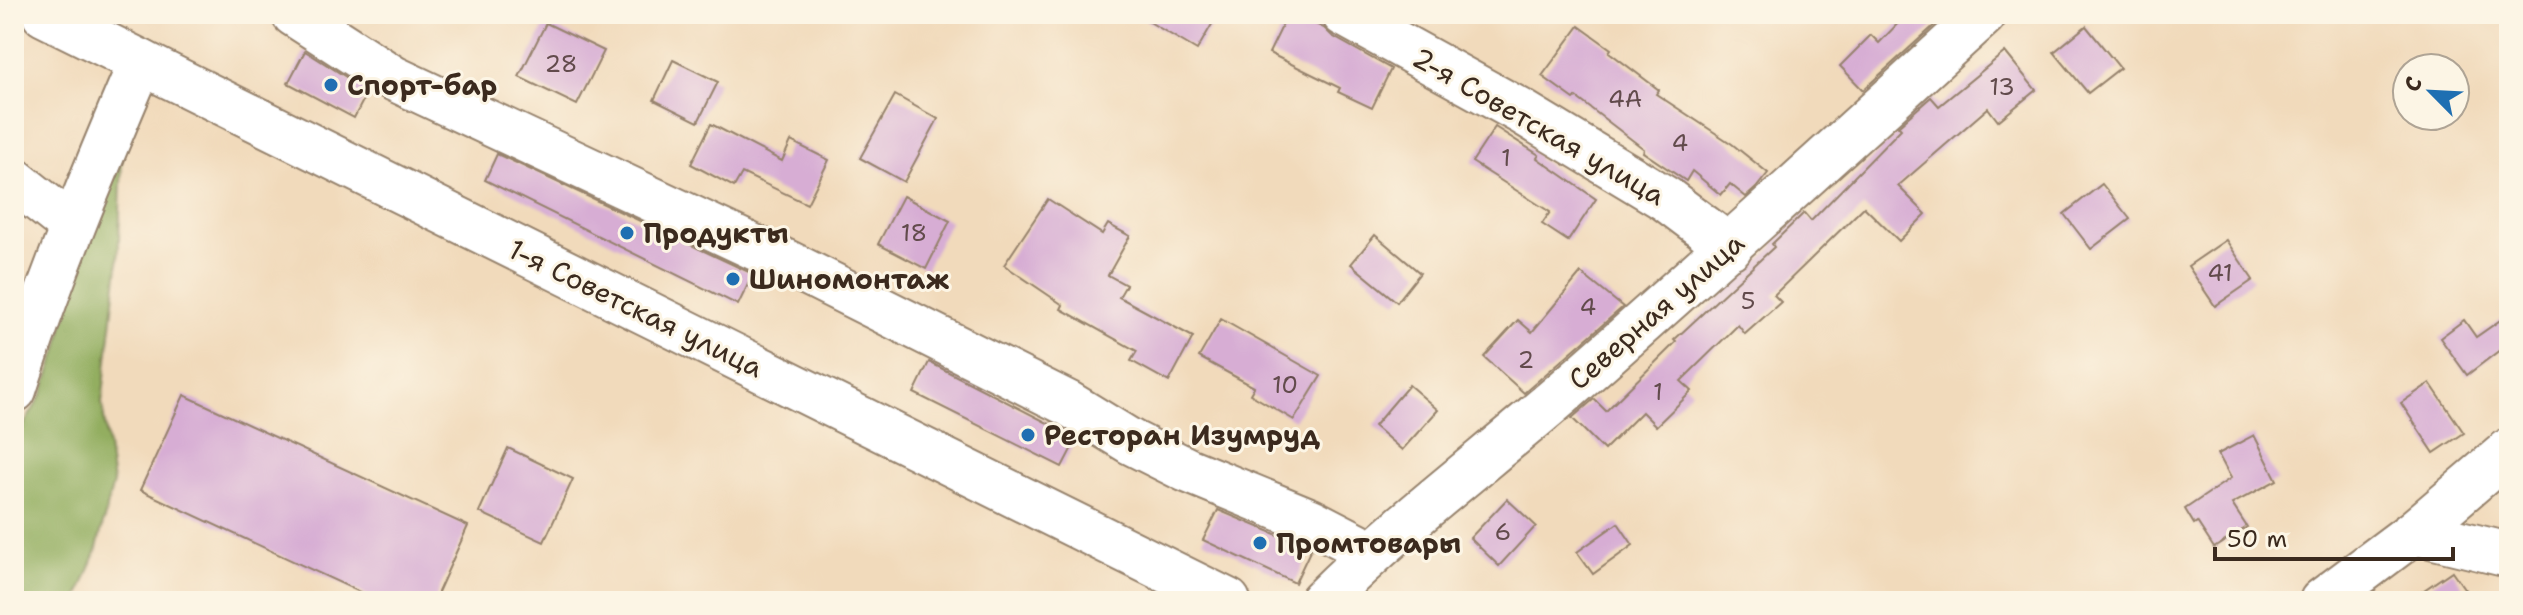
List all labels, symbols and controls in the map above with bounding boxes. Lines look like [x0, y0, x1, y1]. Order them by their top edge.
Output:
street label: 2-я Советская улица [1406, 38, 1672, 214]
house number: 28 [545, 48, 577, 80]
north arrow [2391, 52, 2471, 132]
place label: Спорт-бар [347, 66, 497, 104]
house number: 13 [1989, 71, 2015, 103]
text: С [2397, 72, 2429, 96]
marker: Спорт-бар [322, 76, 340, 94]
house number: 4А [1608, 83, 1642, 115]
house number: 4 [1672, 127, 1688, 159]
house number: 1 [1501, 142, 1511, 174]
place label: Продукты [643, 214, 789, 252]
house number: 18 [901, 217, 927, 249]
marker: Продукты [618, 224, 636, 242]
street label: Северная улица [1560, 224, 1752, 398]
street label: 1-я Советская улица [502, 230, 770, 386]
house number: 41 [2207, 257, 2233, 289]
place label: Шиномонтаж [749, 260, 950, 298]
marker: Шиномонтаж [724, 270, 742, 288]
house number: 5 [1741, 285, 1755, 317]
house number: 4 [1580, 291, 1596, 323]
house number: 2 [1518, 344, 1534, 376]
house number: 10 [1272, 369, 1298, 401]
house number: 1 [1653, 376, 1663, 408]
place label: Ресторан Изумруд [1044, 416, 1321, 454]
marker: Ресторан Изумруд [1019, 426, 1037, 444]
scale bar [2215, 511, 2453, 561]
house number: 6 [1495, 516, 1511, 548]
text: 50 m [2227, 523, 2287, 555]
place label: Промтовары [1276, 524, 1461, 562]
marker: Промтовары [1251, 534, 1269, 552]

